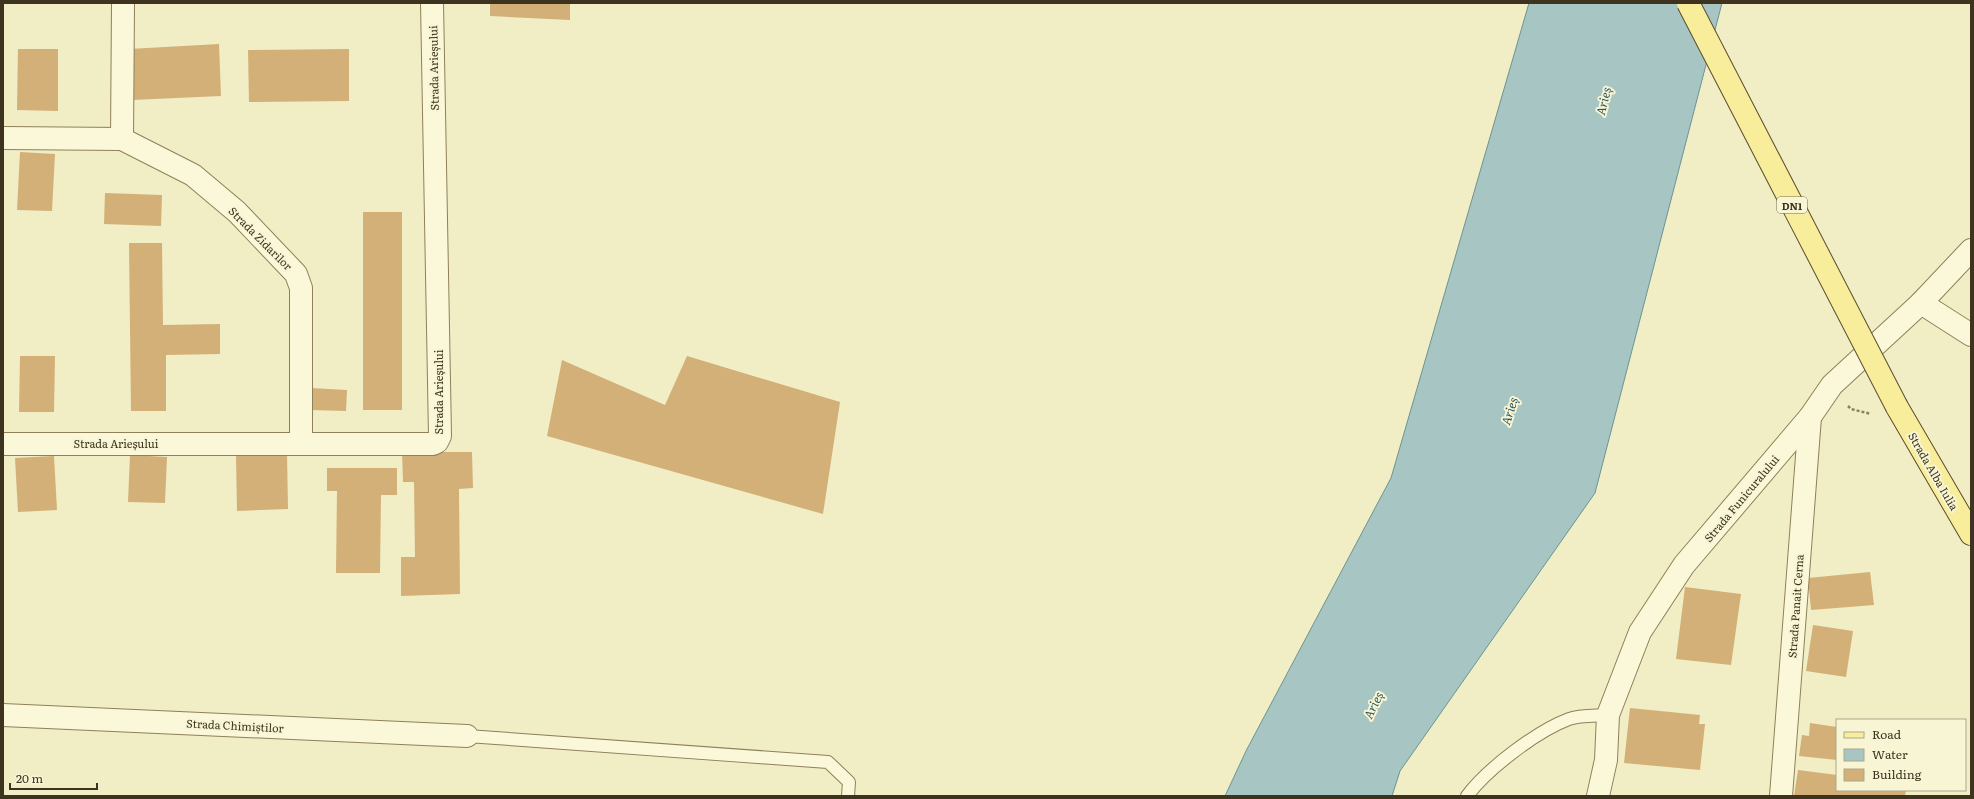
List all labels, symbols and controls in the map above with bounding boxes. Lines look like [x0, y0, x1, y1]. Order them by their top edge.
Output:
street label: Strada Arieșului [424, 25, 442, 111]
water label: Arieș [1591, 85, 1615, 117]
road number: DN1 [1777, 197, 1807, 213]
street label: Strada Zidarilor [226, 203, 297, 274]
street label: Strada Arieșului [430, 349, 446, 434]
water label: Arieș [1496, 395, 1522, 427]
street label: Strada Alba Iulia [1905, 429, 1963, 513]
street label: Strada Arieșului [74, 435, 159, 451]
street label: Strada Funicuralului [1700, 451, 1782, 545]
street label: Strada Panait Cerna [1783, 554, 1807, 658]
water label: Arieș [1359, 688, 1387, 722]
street label: Strada Chimiștilor [186, 714, 285, 736]
legend [1836, 719, 1966, 791]
text: Road [1872, 725, 1902, 743]
text: Water [1872, 745, 1908, 763]
scale bar [10, 765, 97, 791]
text: Building [1872, 765, 1922, 783]
text: 20 m [16, 769, 43, 787]

